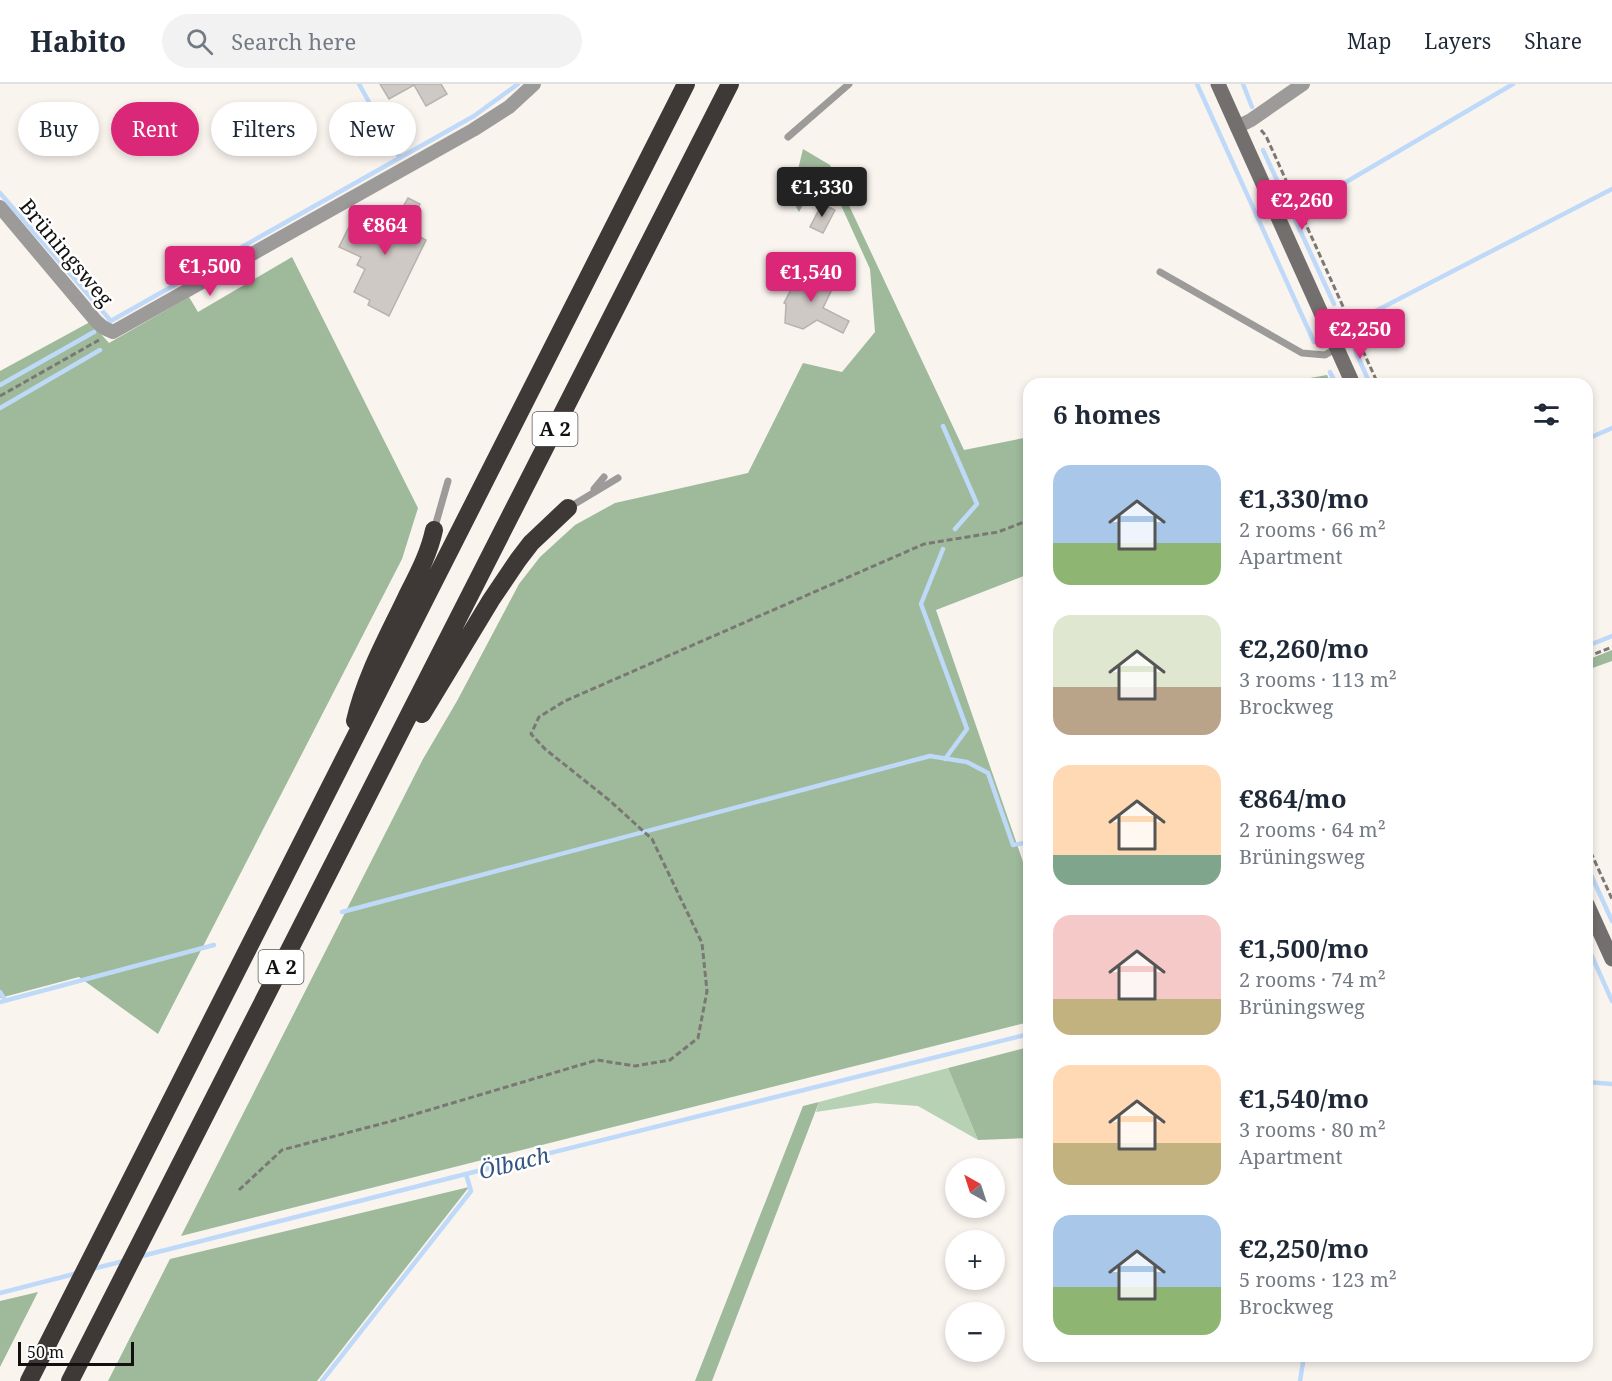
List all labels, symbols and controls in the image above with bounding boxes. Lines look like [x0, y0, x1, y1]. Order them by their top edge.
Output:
search box [162, 14, 582, 68]
text: Habito [30, 22, 126, 60]
icon: search [183, 25, 216, 58]
text: Search here [231, 26, 356, 56]
text: Map [1347, 27, 1391, 55]
text: Layers [1424, 27, 1491, 55]
text: Share [1524, 27, 1582, 55]
chip: Buy [18, 102, 99, 156]
chip: Rent [111, 102, 199, 156]
chip: Filters [211, 102, 317, 156]
chip: New [329, 102, 416, 156]
pin: €1,330 [773, 167, 871, 218]
text: €1,330 [791, 173, 853, 200]
pin: €2,260 [1253, 180, 1351, 231]
text: €2,260 [1271, 186, 1333, 213]
street label: Brüningsweg [14, 193, 120, 313]
pin: €864 [349, 205, 421, 256]
text: €864 [362, 211, 408, 238]
pin: €1,500 [161, 246, 259, 297]
text: €1,500 [179, 252, 241, 279]
pin: €1,540 [762, 252, 860, 303]
text: €1,540 [780, 258, 842, 285]
pin: €2,250 [1311, 309, 1409, 360]
text: €2,250 [1329, 315, 1391, 342]
text: 6 homes [1053, 396, 1161, 432]
icon: filters [1530, 398, 1563, 431]
road number: A 2 [532, 412, 578, 446]
text: €1,330/mo [1239, 480, 1369, 516]
icon: home [1101, 489, 1173, 561]
text: 2 rooms · 66 m² [1239, 516, 1386, 543]
text: Apartment [1239, 543, 1343, 570]
text: €2,260/mo [1239, 630, 1369, 666]
icon: home [1101, 639, 1173, 711]
text: 3 rooms · 113 m² [1239, 666, 1397, 693]
text: Brockweg [1239, 693, 1333, 720]
text: €864/mo [1239, 780, 1347, 816]
icon: home [1101, 789, 1173, 861]
text: 2 rooms · 64 m² [1239, 816, 1386, 843]
text: Brüningsweg [1239, 843, 1365, 870]
text: €1,500/mo [1239, 930, 1369, 966]
icon: home [1101, 939, 1173, 1011]
road number: A 2 [258, 950, 304, 984]
text: 2 rooms · 74 m² [1239, 966, 1386, 993]
text: Brüningsweg [1239, 993, 1365, 1020]
text: €1,540/mo [1239, 1080, 1369, 1116]
icon: home [1101, 1089, 1173, 1161]
text: 3 rooms · 80 m² [1239, 1116, 1386, 1143]
water label: Ölbach [475, 1139, 552, 1185]
text: Apartment [1239, 1143, 1343, 1170]
north arrow [945, 1158, 1005, 1218]
map controls [945, 1158, 1005, 1362]
button: + [945, 1230, 1005, 1290]
text: €2,250/mo [1239, 1230, 1369, 1266]
icon: home [1101, 1239, 1173, 1311]
text: 5 rooms · 123 m² [1239, 1266, 1397, 1293]
text: Brockweg [1239, 1293, 1333, 1320]
button: − [945, 1302, 1005, 1362]
scale bar [18, 1339, 134, 1366]
text: 50 m [27, 1341, 64, 1363]

